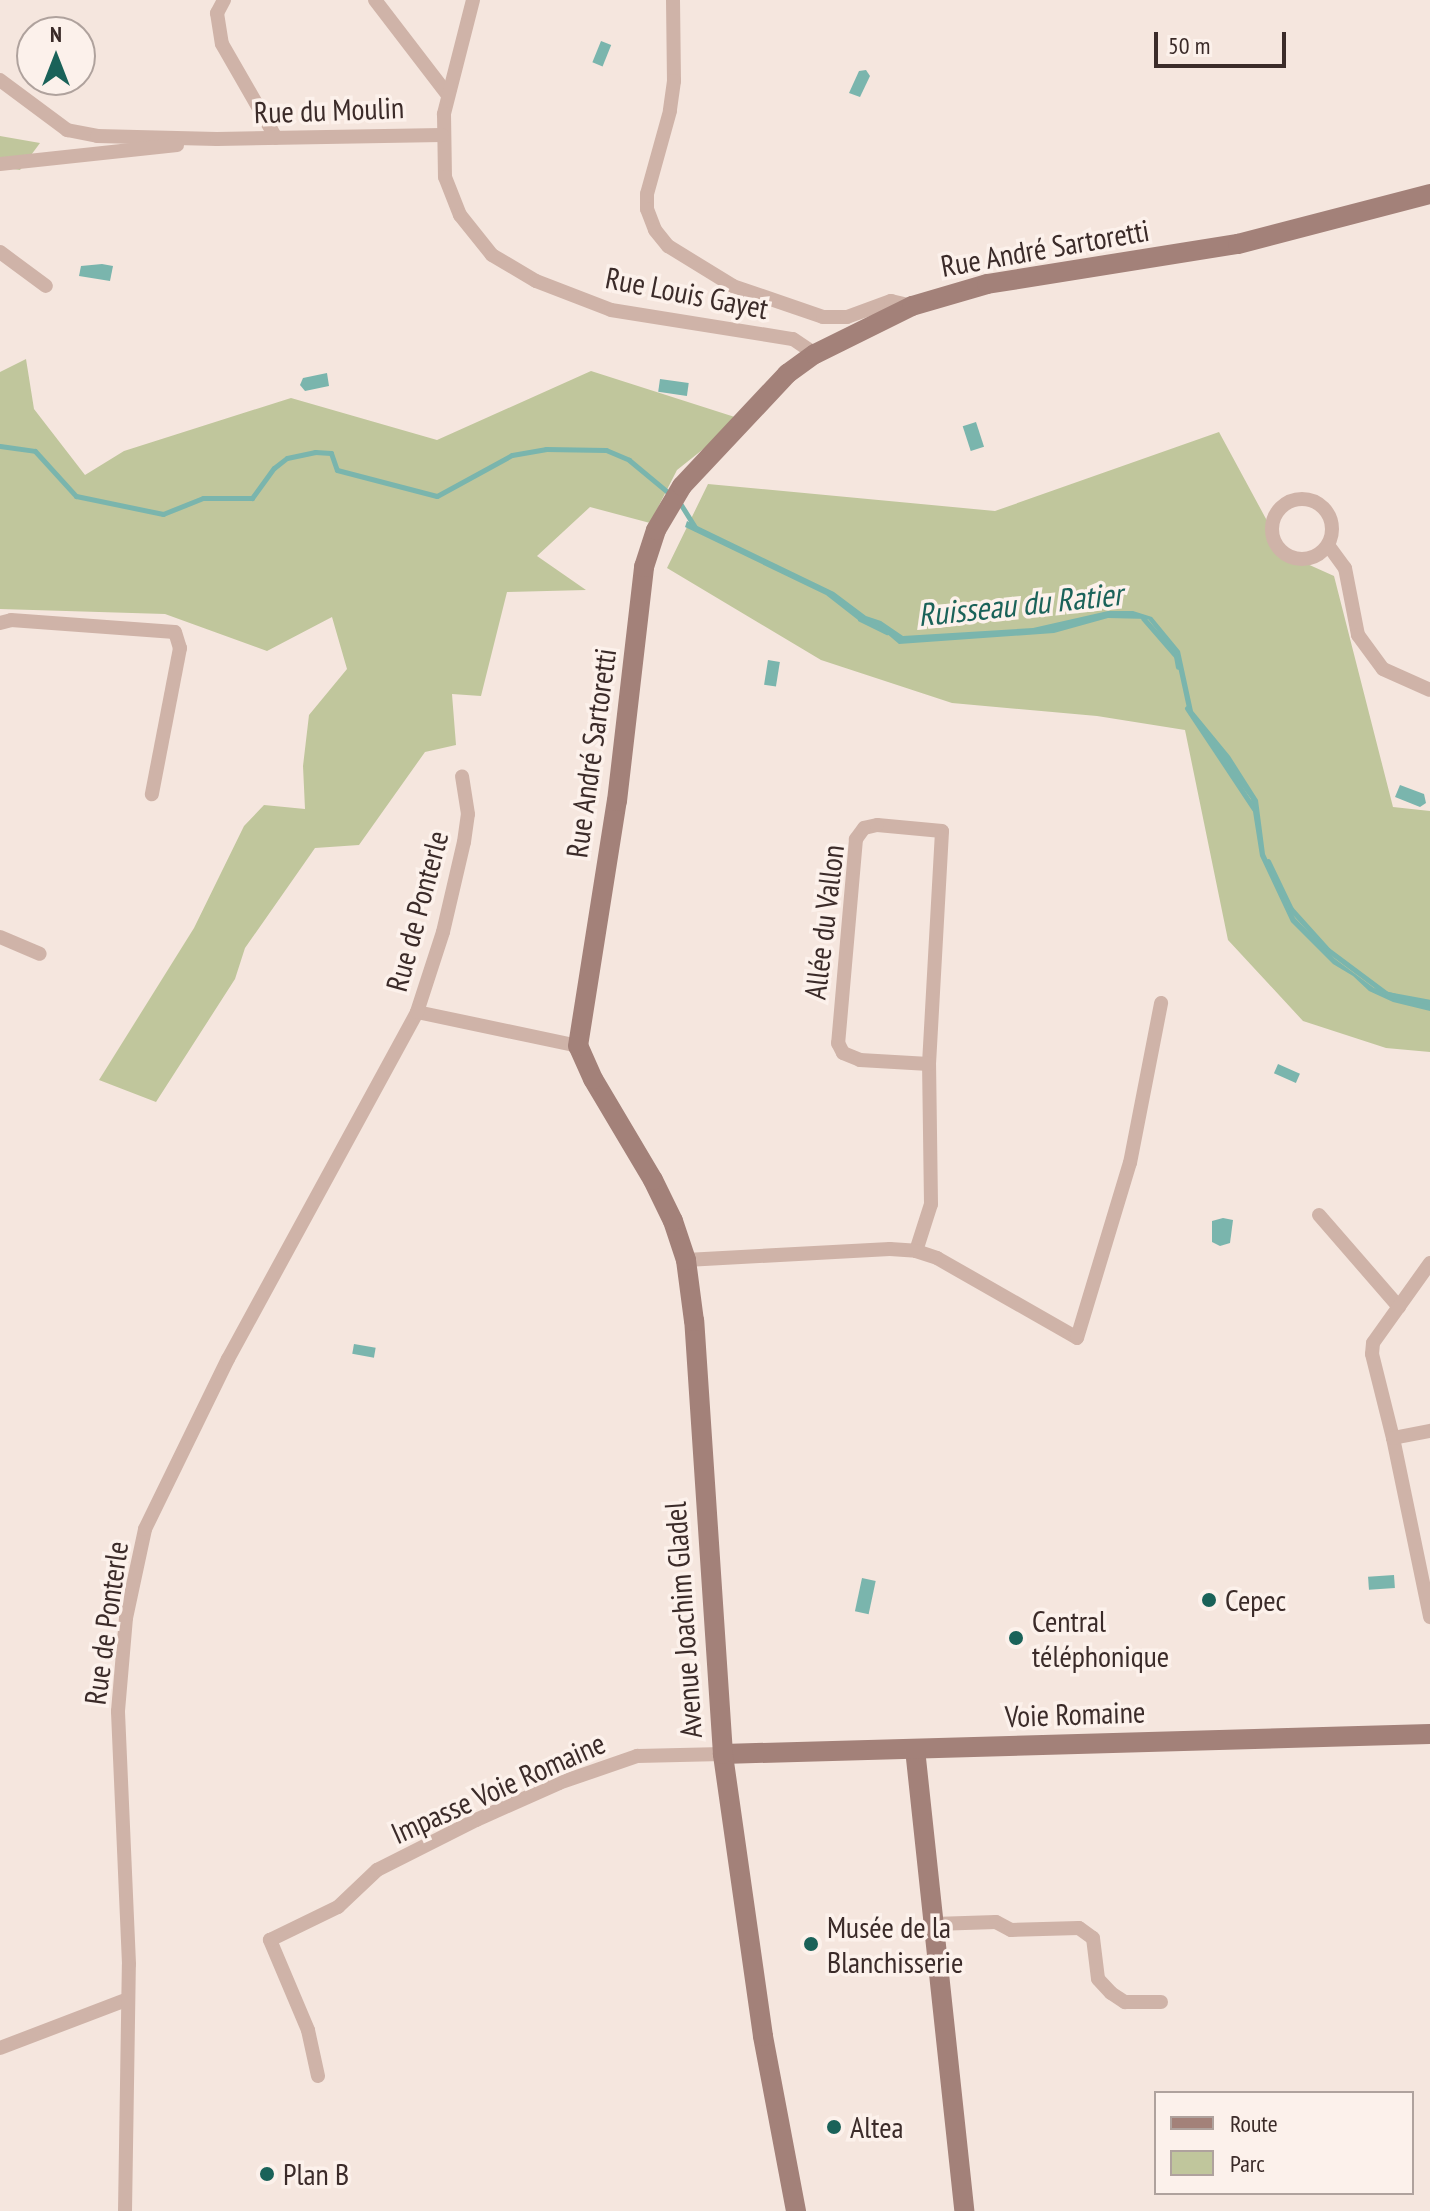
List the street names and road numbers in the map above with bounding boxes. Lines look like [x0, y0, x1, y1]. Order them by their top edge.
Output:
street label: Rue du Moulin [253, 89, 405, 131]
street label: Rue André Sartoretti [938, 212, 1152, 284]
street label: Rue Louis Gayet [603, 260, 771, 326]
street label: Rue André Sartoretti [558, 646, 624, 860]
street label: Rue de Ponterle [378, 827, 456, 995]
street label: Allée du Vallon [797, 842, 851, 1002]
street label: Avenue Joachim Gladel [657, 1501, 709, 1739]
street label: Rue de Ponterle [77, 1539, 135, 1707]
street label: Voie Romaine [1004, 1694, 1146, 1734]
street label: Impasse Voie Romaine [385, 1725, 611, 1851]

